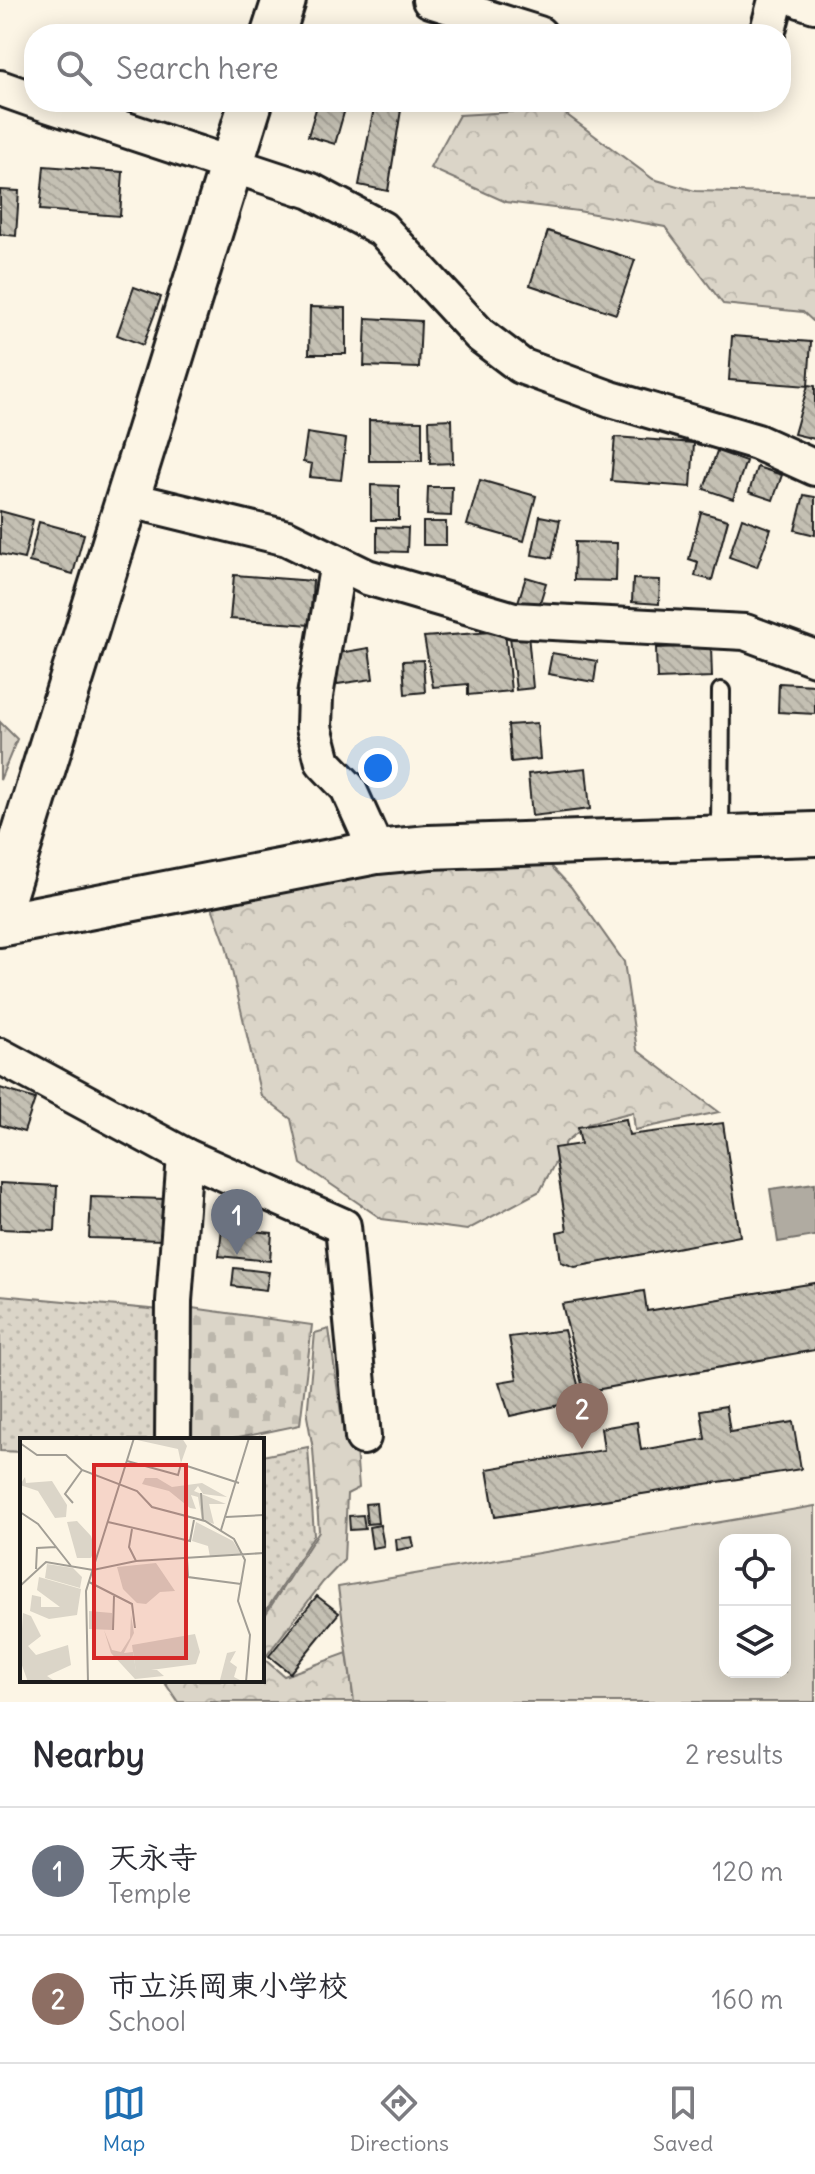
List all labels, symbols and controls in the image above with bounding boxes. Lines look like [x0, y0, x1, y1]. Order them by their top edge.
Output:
search box [24, 24, 791, 112]
icon: search [52, 46, 96, 90]
text: Search here [116, 49, 279, 87]
your location [358, 748, 398, 788]
pin: 1 [211, 1189, 263, 1255]
pin: 2 [556, 1383, 608, 1449]
inset map [20, 1438, 264, 1682]
map controls [719, 1534, 791, 1678]
button: locate [719, 1534, 791, 1606]
button: layers [719, 1606, 791, 1678]
text: Nearby [32, 1733, 145, 1776]
text: 2 results [685, 1738, 783, 1771]
text: 天永寺 [108, 1838, 198, 1876]
text: 1 [53, 1855, 63, 1888]
text: 120 m [712, 1855, 783, 1888]
text: Temple [108, 1877, 191, 1910]
text: 市立浜岡東小学校 [108, 1966, 348, 2004]
text: 2 [51, 1983, 65, 2016]
text: 160 m [712, 1983, 783, 2016]
text: School [108, 2005, 186, 2038]
tab: Map [102, 2081, 146, 2157]
tab: Directions [350, 2081, 449, 2157]
tab: Saved [653, 2081, 713, 2157]

